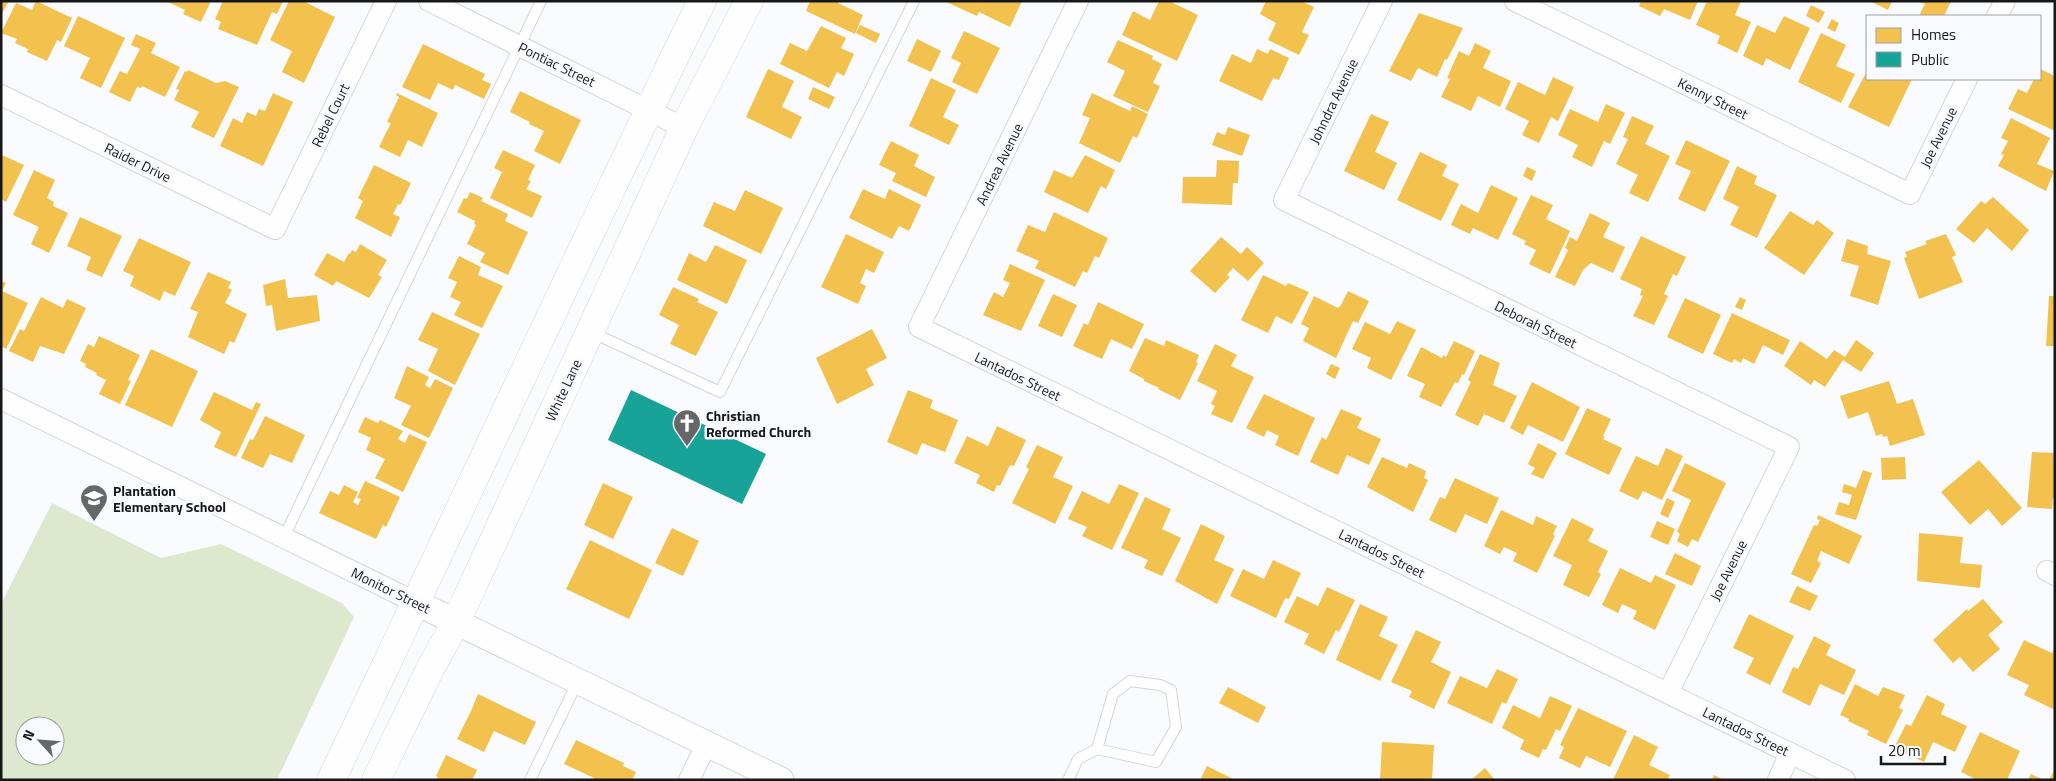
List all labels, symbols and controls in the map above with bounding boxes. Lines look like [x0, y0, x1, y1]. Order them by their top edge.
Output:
legend [1866, 15, 2041, 80]
text: Homes [1911, 23, 1956, 46]
street label: Pontiac Street [515, 36, 599, 92]
text: Public [1911, 48, 1949, 71]
street label: Johndra Avenue [1303, 55, 1363, 147]
street label: Kenny Street [1674, 72, 1752, 124]
street label: Rebel Court [306, 80, 354, 150]
street label: Joe Avenue [1914, 103, 1962, 171]
street label: Andrea Avenue [970, 119, 1028, 209]
street label: Raider Drive [101, 137, 175, 187]
street label: Deborah Street [1491, 295, 1581, 353]
street label: Lantados Street [971, 346, 1065, 406]
street label: White Lane [539, 355, 587, 425]
place label: Christian Reformed Church [706, 405, 811, 442]
church icon: Christian Reformed Church [672, 408, 702, 447]
place label: Plantation Elementary School [113, 480, 226, 517]
school or university icon: Plantation Elementary School [79, 483, 109, 522]
street label: Lantados Street [1335, 523, 1429, 583]
street label: Joe Avenue [1704, 536, 1752, 604]
street label: Monitor Street [348, 562, 434, 618]
street label: Lantados Street [1699, 701, 1793, 761]
north arrow [15, 716, 65, 766]
text: N [16, 726, 39, 744]
scale bar [1881, 734, 1945, 766]
text: 20 m [1888, 739, 1921, 762]

